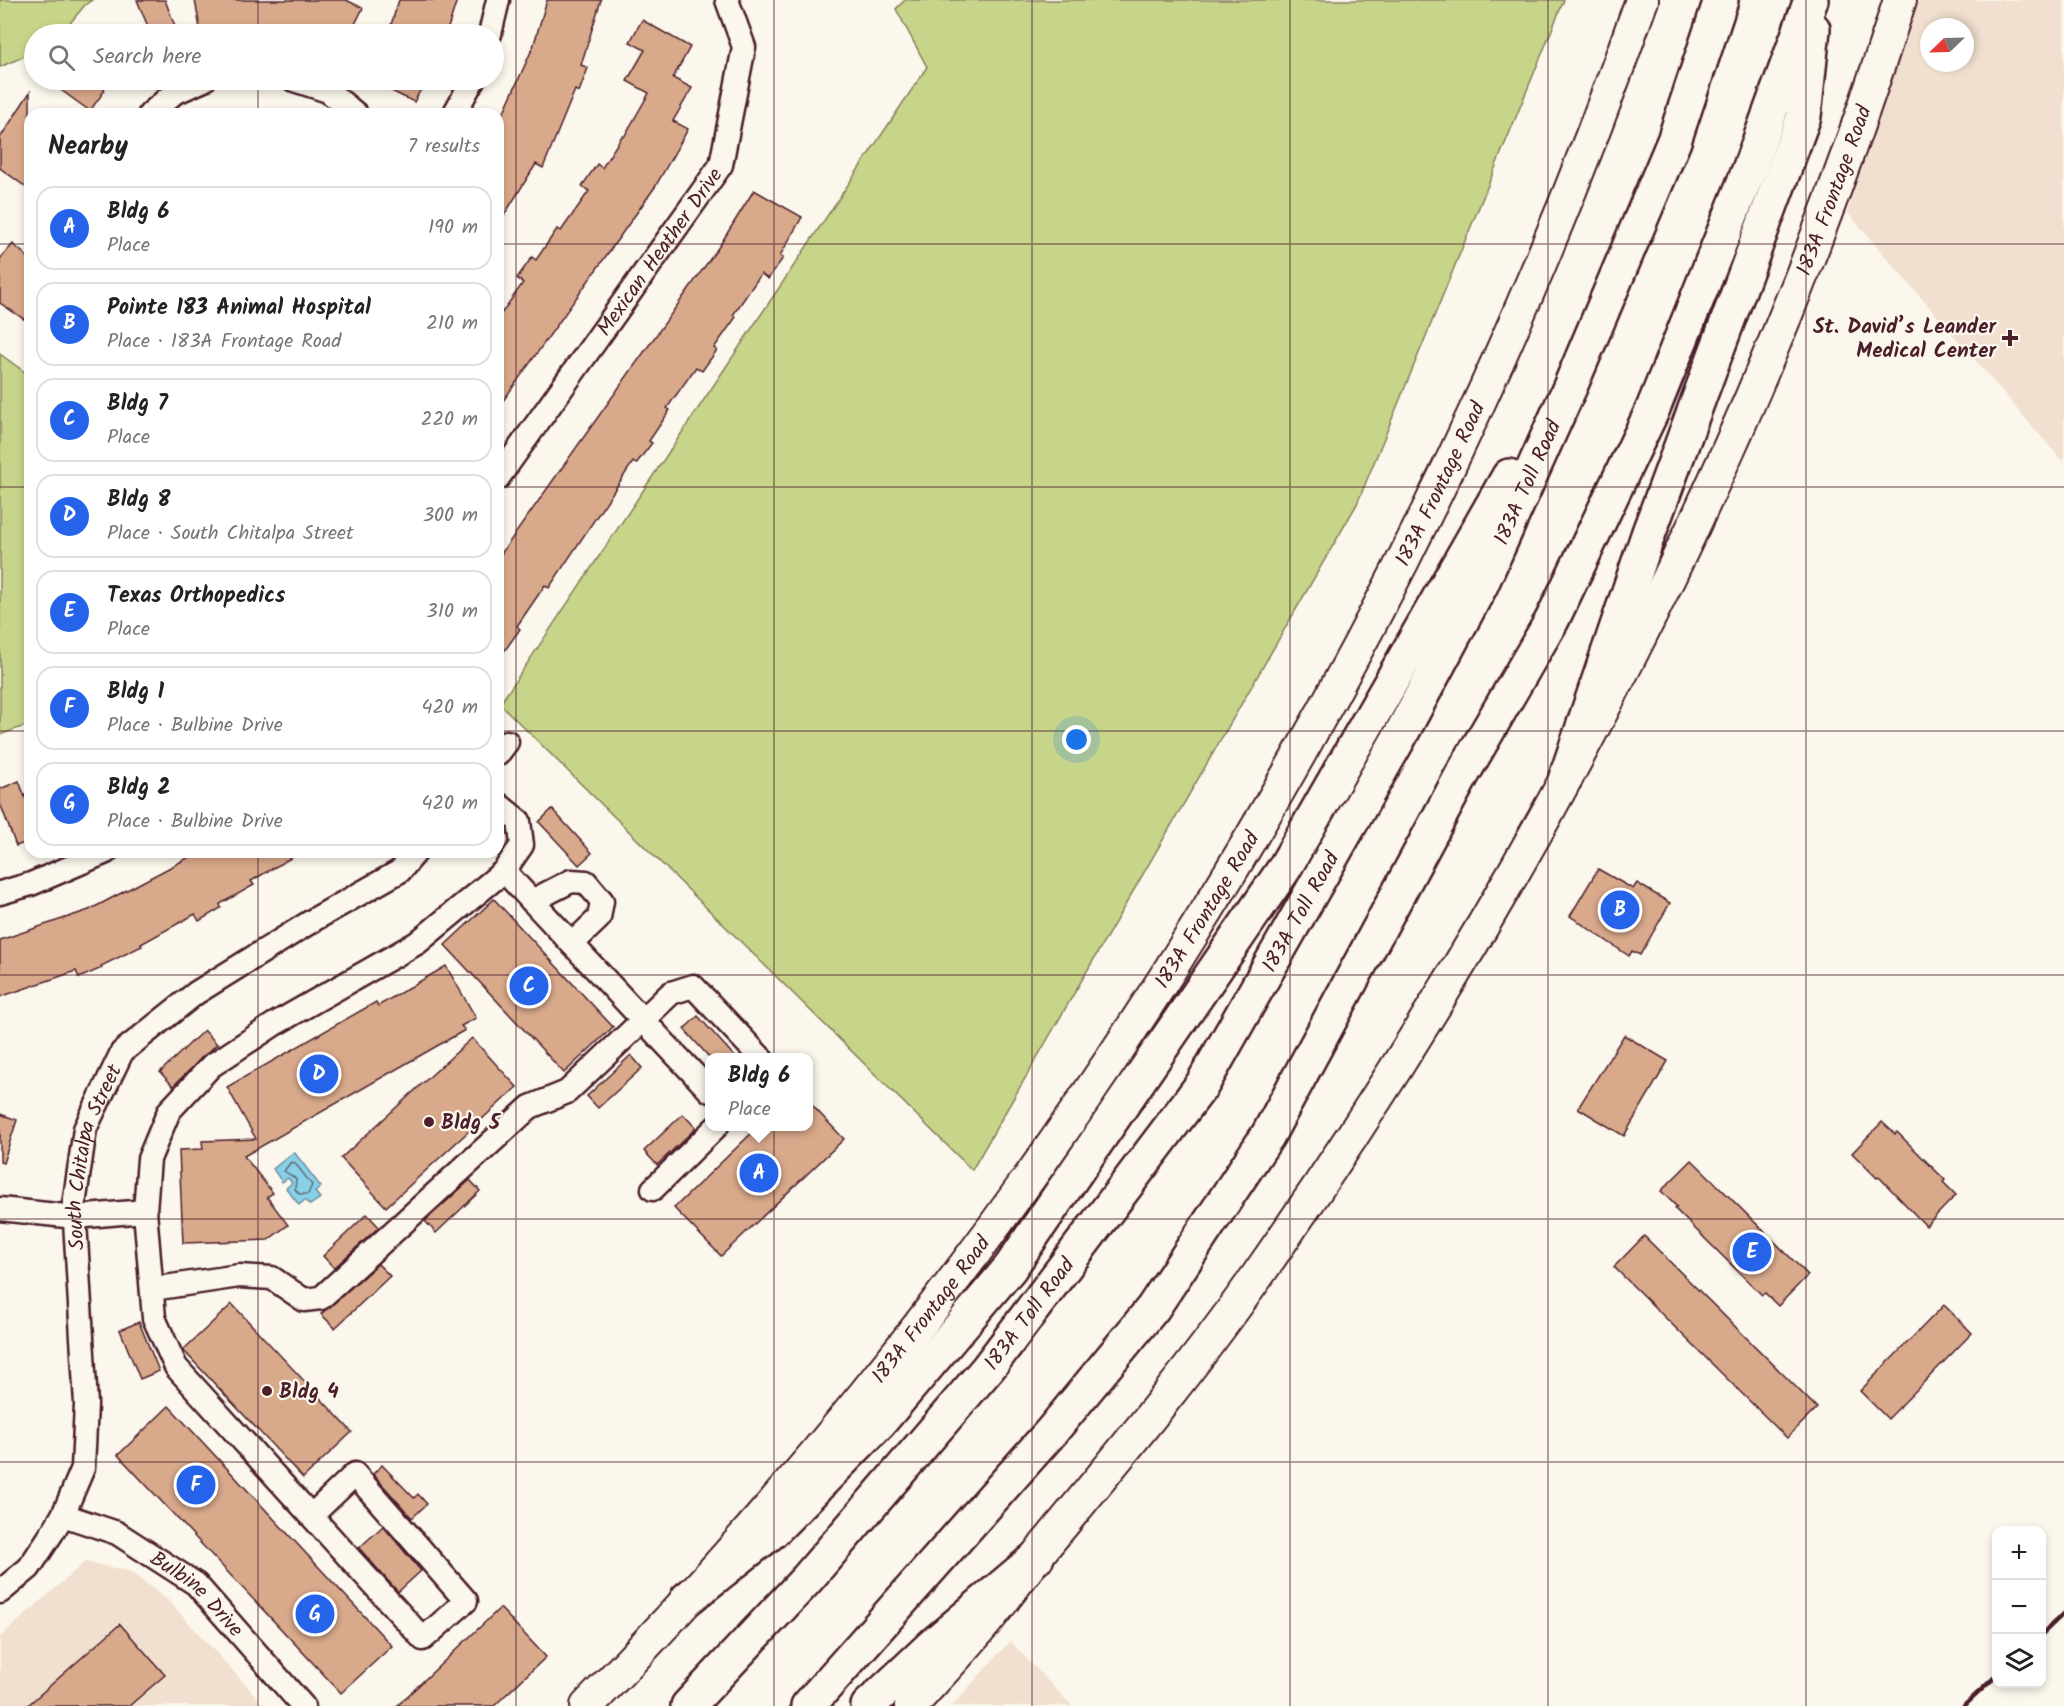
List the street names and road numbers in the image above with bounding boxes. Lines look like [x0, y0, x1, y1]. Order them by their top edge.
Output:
street label: 183A Frontage Road [1788, 101, 1882, 281]
street label: Mexican Heather Drive [589, 161, 732, 344]
street label: 183A Frontage Road [1387, 396, 1495, 572]
street label: 183A Toll Road [1486, 415, 1571, 551]
street label: 183A Frontage Road [1147, 825, 1269, 996]
street label: 183A Toll Road [1254, 846, 1349, 979]
street label: South Chitalpa Street [59, 1058, 132, 1251]
street label: 183A Frontage Road [864, 1229, 1000, 1391]
street label: 183A Toll Road [977, 1251, 1084, 1378]
street label: Bulbine Drive [143, 1543, 251, 1646]

